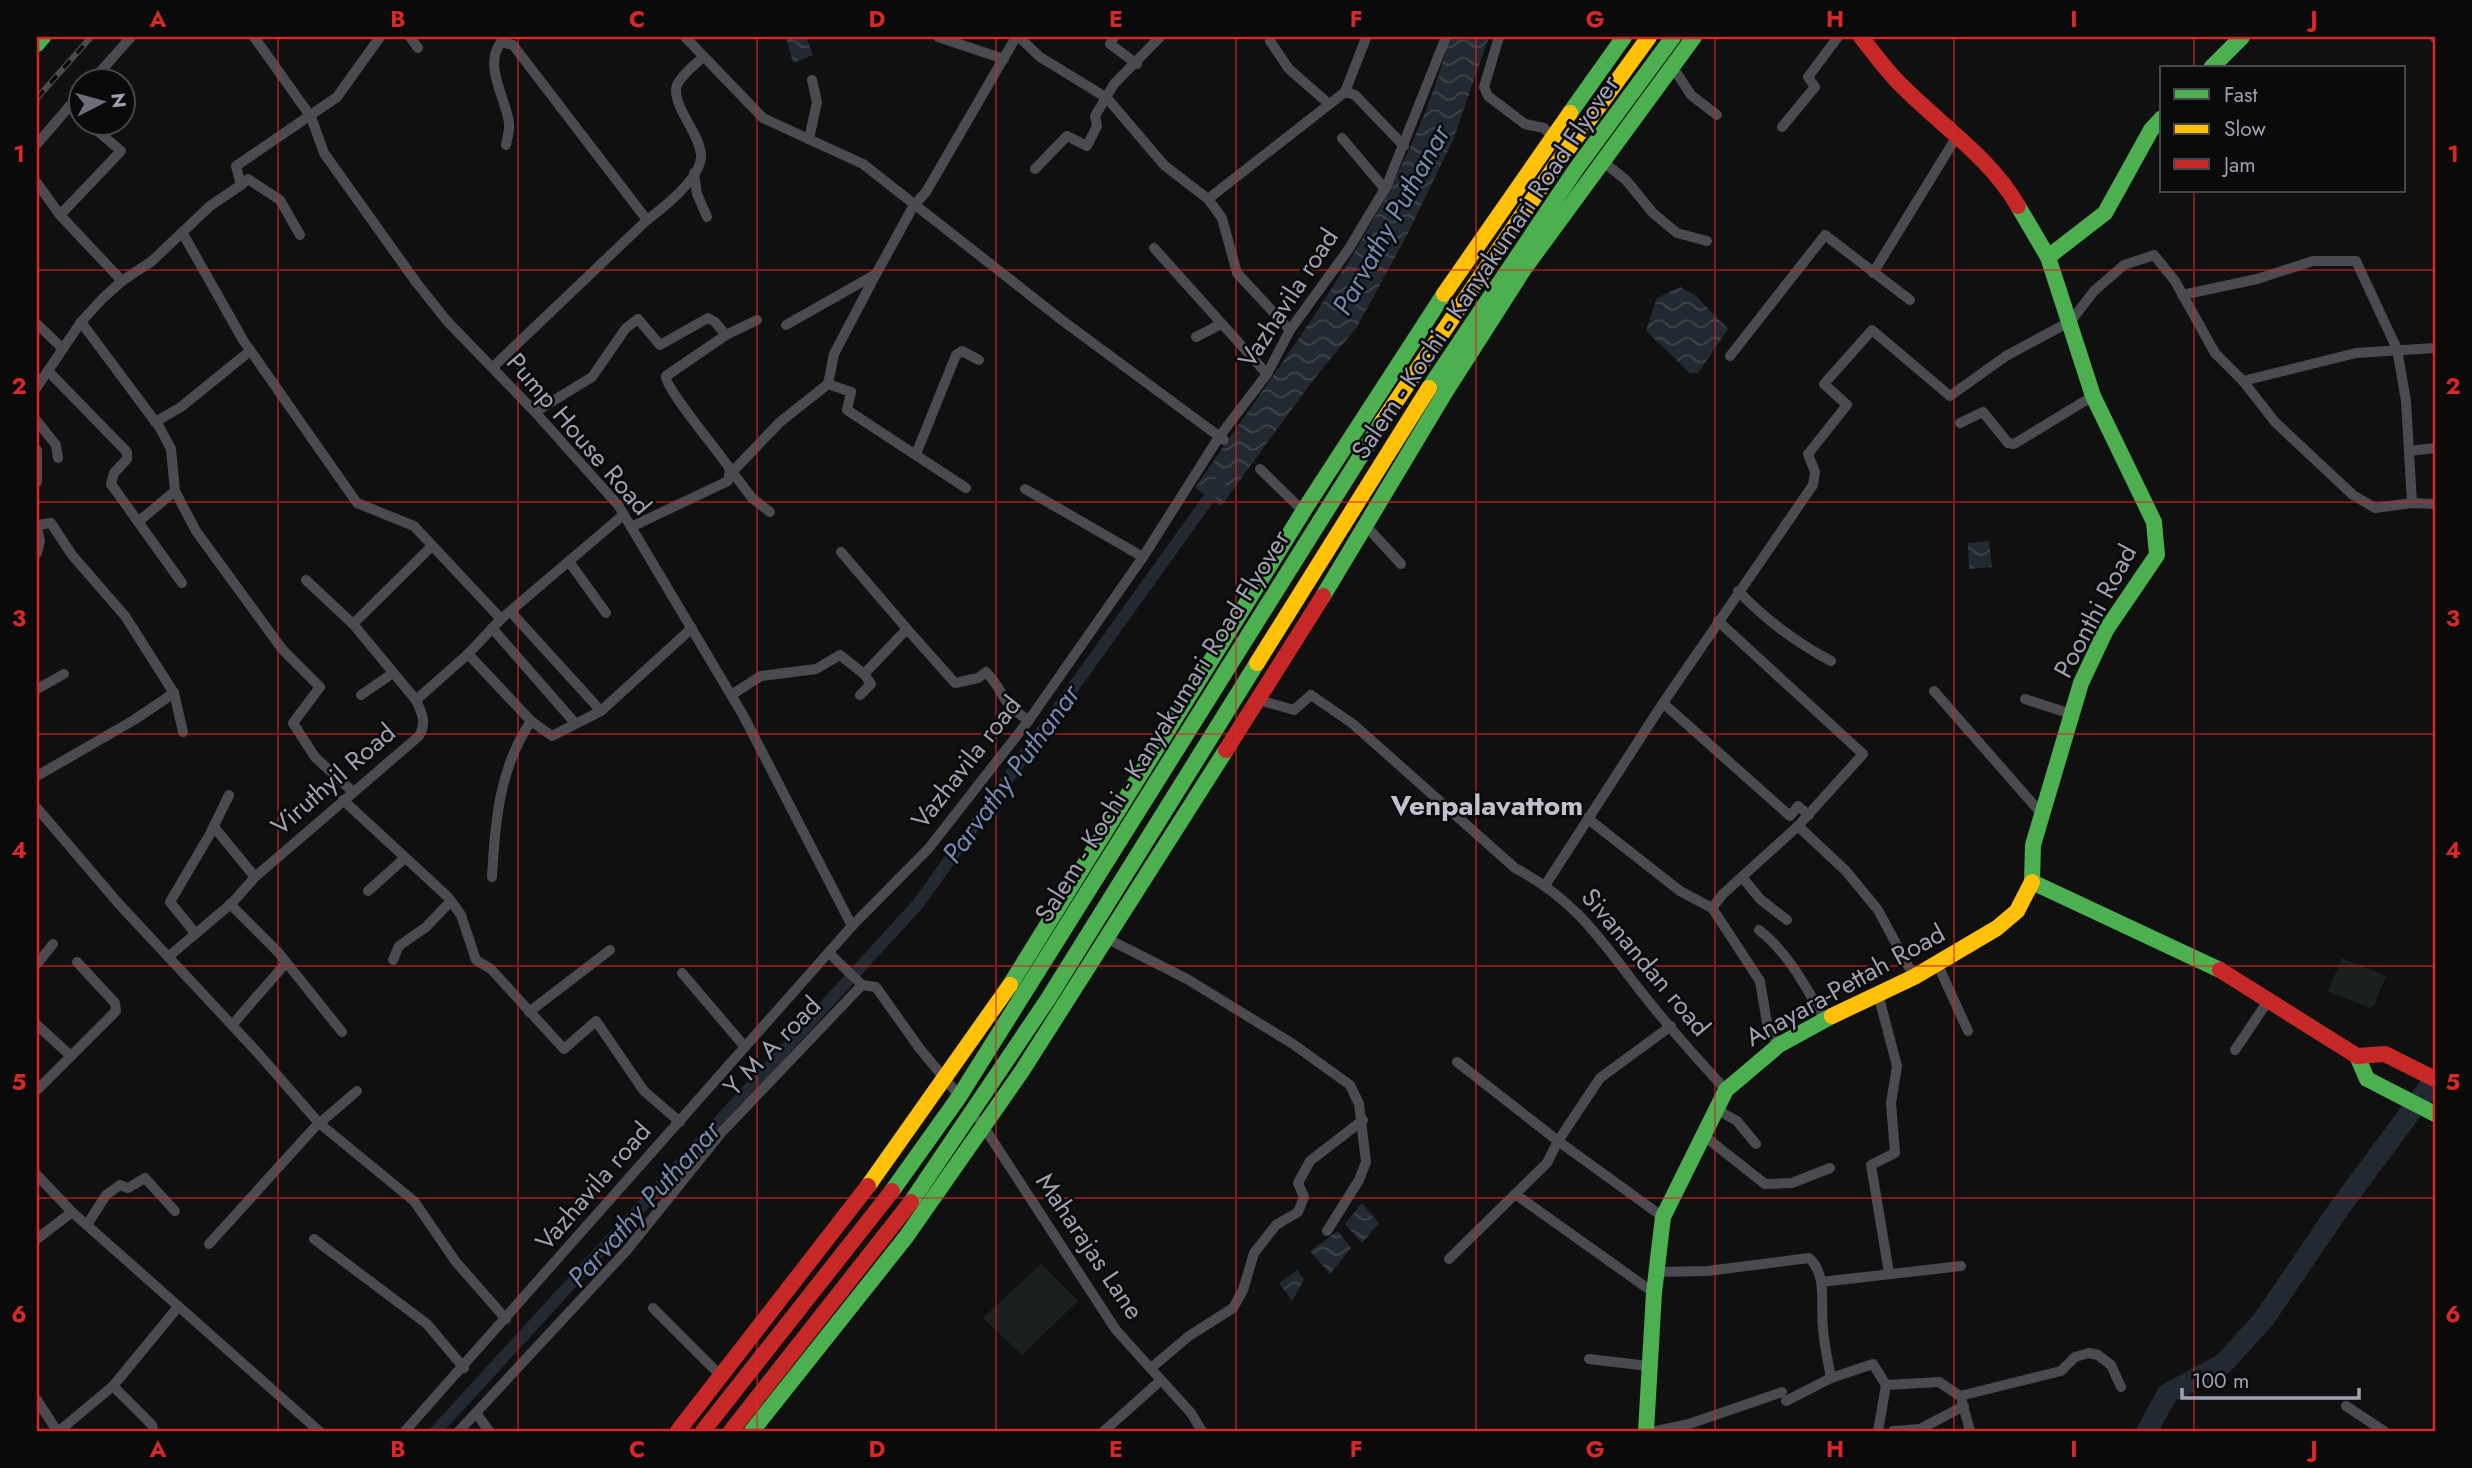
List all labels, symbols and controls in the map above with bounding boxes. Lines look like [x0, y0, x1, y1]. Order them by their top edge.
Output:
text: A [149, 2, 167, 36]
text: B [390, 2, 406, 36]
text: C [629, 2, 645, 36]
text: D [869, 2, 886, 36]
text: E [1109, 2, 1123, 36]
text: F [1350, 2, 1362, 36]
text: G [1586, 2, 1604, 36]
text: H [1826, 2, 1844, 36]
text: I [2070, 2, 2078, 36]
text: J [2306, 2, 2318, 36]
north arrow [66, 66, 136, 136]
legend [2160, 66, 2406, 192]
street label: Salem - Kochi - Kanyakumari Road Flyover [1342, 67, 1628, 467]
text: Fast [2224, 80, 2257, 110]
text: N [104, 91, 133, 109]
text: Slow [2224, 114, 2266, 144]
water label: Parvathy Puthanar [1322, 116, 1461, 323]
text: 1 [13, 137, 25, 171]
text: 1 [2447, 137, 2459, 171]
text: Jam [2221, 150, 2256, 180]
street label: Vazhavila road [1229, 221, 1347, 375]
street label: Pump House Road [498, 344, 660, 524]
text: 2 [11, 369, 27, 403]
text: 2 [2445, 369, 2461, 403]
street label: Salem - Kochi - Kanyakumari Road Flyover [1025, 522, 1299, 930]
street label: Poonthi Road [2044, 538, 2146, 684]
text: 3 [12, 601, 26, 635]
text: 3 [2446, 601, 2460, 635]
water label: Parvathy Puthanar [932, 675, 1091, 872]
street label: Vazhavila road [902, 687, 1030, 837]
street label: Viruthyil Road [262, 714, 404, 844]
district label: Venpalavattom [1390, 785, 1583, 826]
text: 4 [11, 833, 27, 867]
text: 4 [2445, 833, 2461, 867]
street label: Sivanandan road [1572, 879, 1720, 1045]
street label: Anayara-Pettah Road [1738, 914, 1952, 1056]
street label: Y M A road [714, 987, 830, 1105]
text: 5 [12, 1065, 26, 1099]
text: 5 [2446, 1065, 2460, 1099]
water label: Parvathy Puthanar [558, 1110, 731, 1297]
street label: Vazhavila road [526, 1113, 660, 1259]
street label: Maharajas Lane [1027, 1165, 1153, 1327]
text: 6 [11, 1297, 27, 1331]
text: 6 [2445, 1297, 2461, 1331]
scale bar [2182, 1356, 2358, 1400]
text: 100 m [2192, 1366, 2249, 1396]
text: A [149, 1432, 167, 1466]
text: B [390, 1432, 406, 1466]
text: C [629, 1432, 645, 1466]
text: D [869, 1432, 886, 1466]
text: E [1109, 1432, 1123, 1466]
text: F [1350, 1432, 1362, 1466]
text: G [1586, 1432, 1604, 1466]
text: H [1826, 1432, 1844, 1466]
text: I [2070, 1432, 2078, 1466]
text: J [2306, 1432, 2318, 1466]

